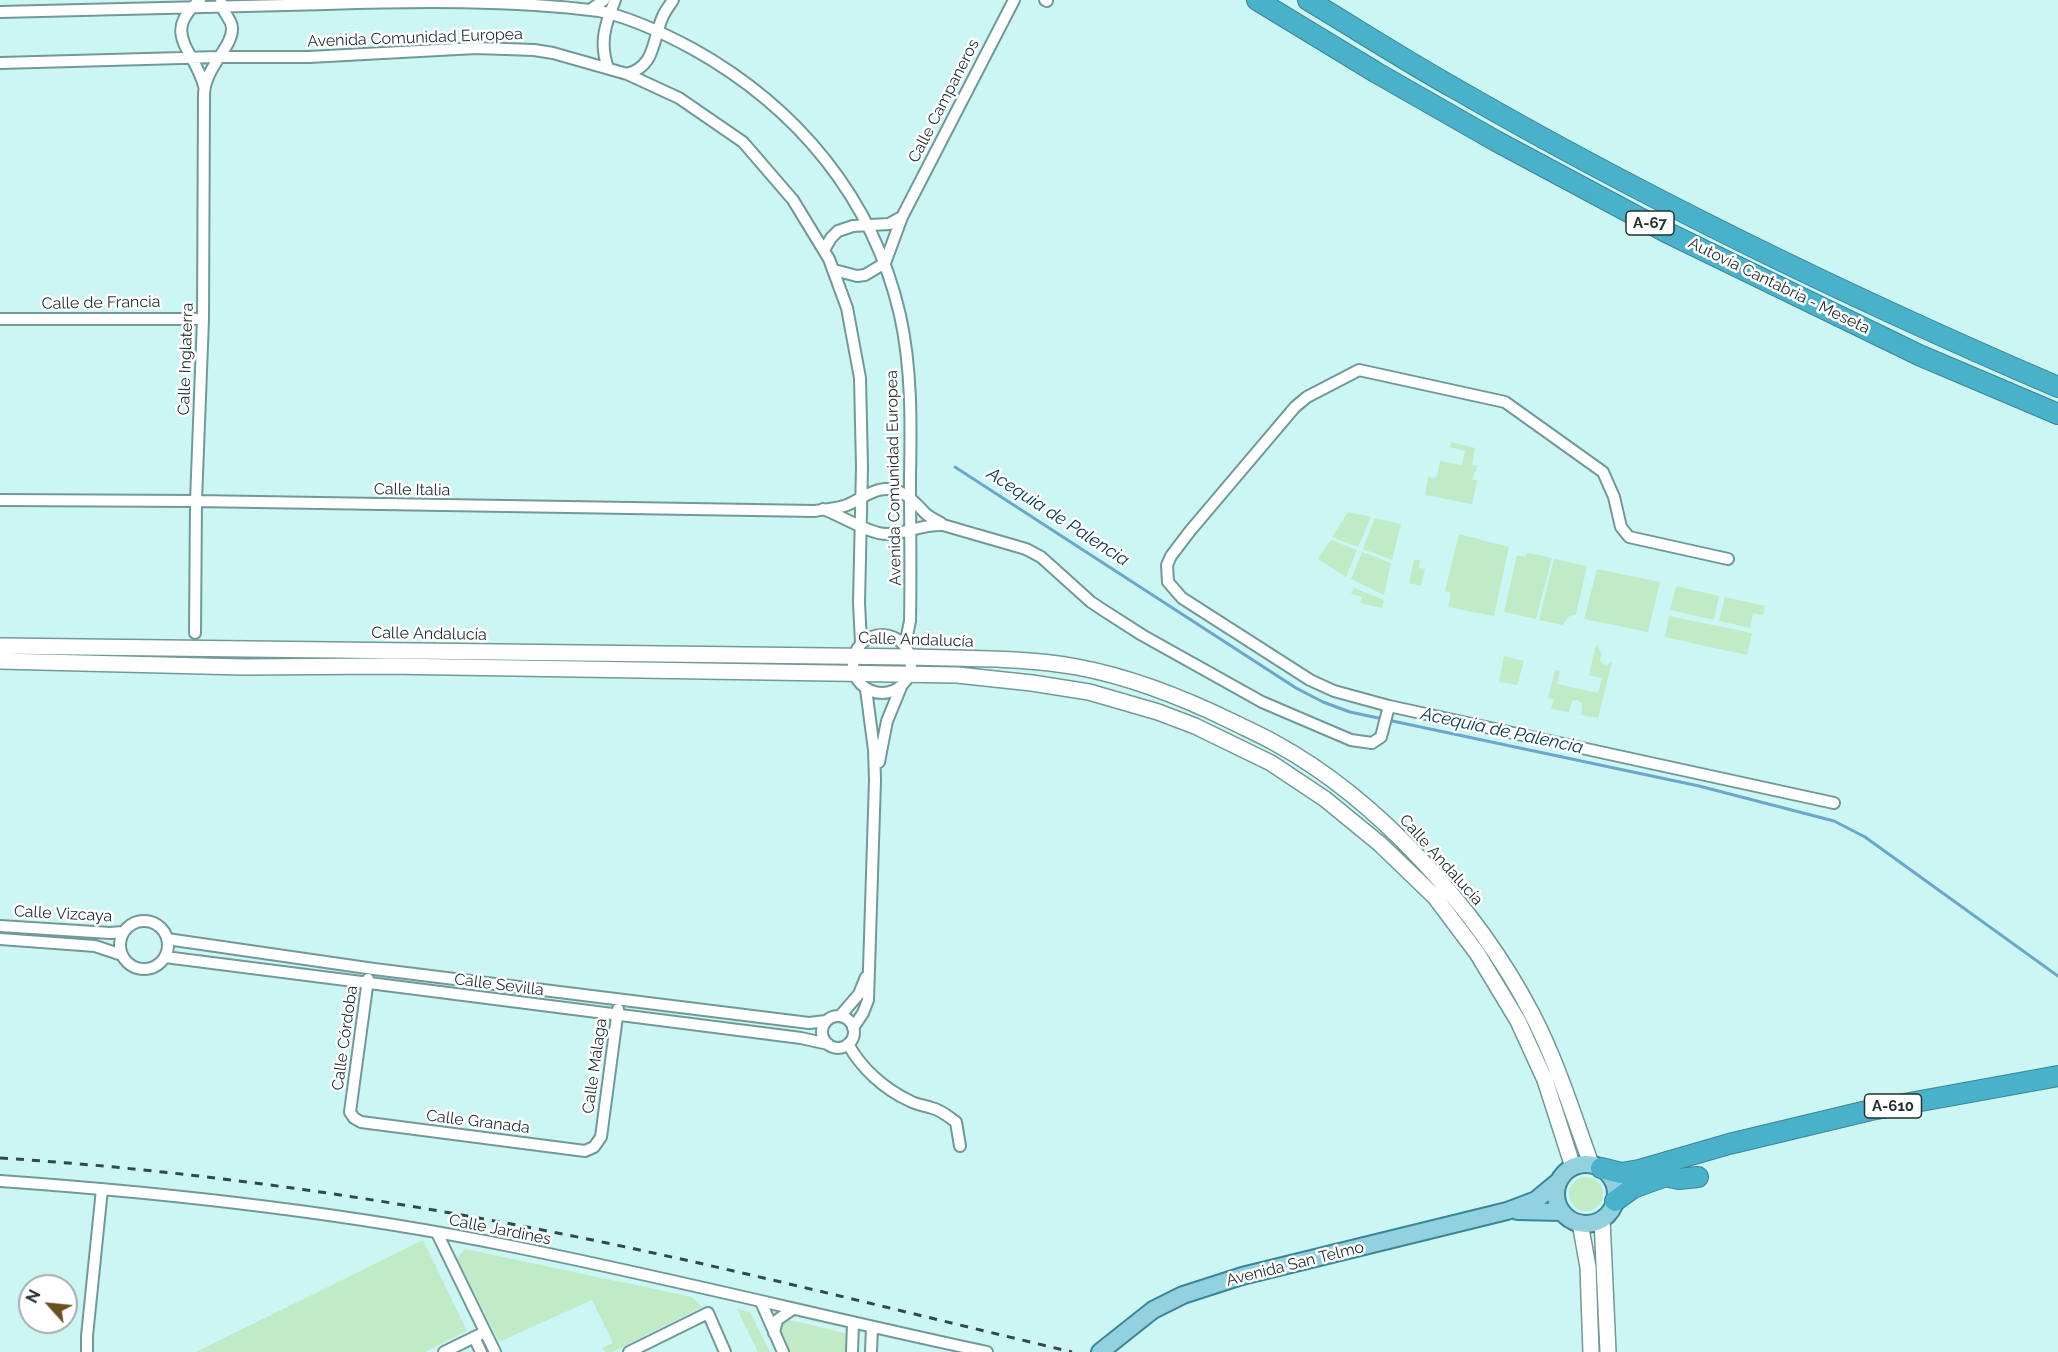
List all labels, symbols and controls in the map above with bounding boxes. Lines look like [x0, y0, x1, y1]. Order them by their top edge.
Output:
street label: Avenida Comunidad Europea [307, 25, 523, 51]
street label: Calle Campaneros [905, 36, 983, 166]
road number: A-67 [1626, 211, 1674, 235]
street label: Autovía Cantabria - Meseta [1685, 234, 1873, 338]
street label: Calle de Francia [41, 292, 161, 314]
street label: Calle Inglaterra [174, 302, 198, 416]
street label: Avenida Comunidad Europea [883, 370, 905, 586]
water label: Acequia de Palencia [983, 463, 1133, 571]
street label: Calle Italia [374, 480, 450, 500]
street label: Calle Andalucía [371, 623, 487, 645]
street label: Calle Andalucía [858, 628, 974, 652]
water label: Acequia de Palencia [1419, 703, 1585, 759]
street label: Calle Andalucía [1395, 811, 1487, 909]
street label: Calle Vizcaya [13, 902, 113, 926]
street label: Calle Sevilla [453, 970, 545, 1000]
street label: Calle Córdoba [328, 984, 362, 1092]
street label: Calle Málaga [579, 1017, 611, 1115]
road number: A-610 [1864, 1094, 1922, 1118]
street label: Calle Granada [425, 1106, 531, 1138]
street label: Calle Jardines [447, 1211, 553, 1249]
street label: Avenida San Telmo [1224, 1238, 1366, 1290]
north arrow [18, 1274, 78, 1334]
text: N [22, 1287, 45, 1306]

